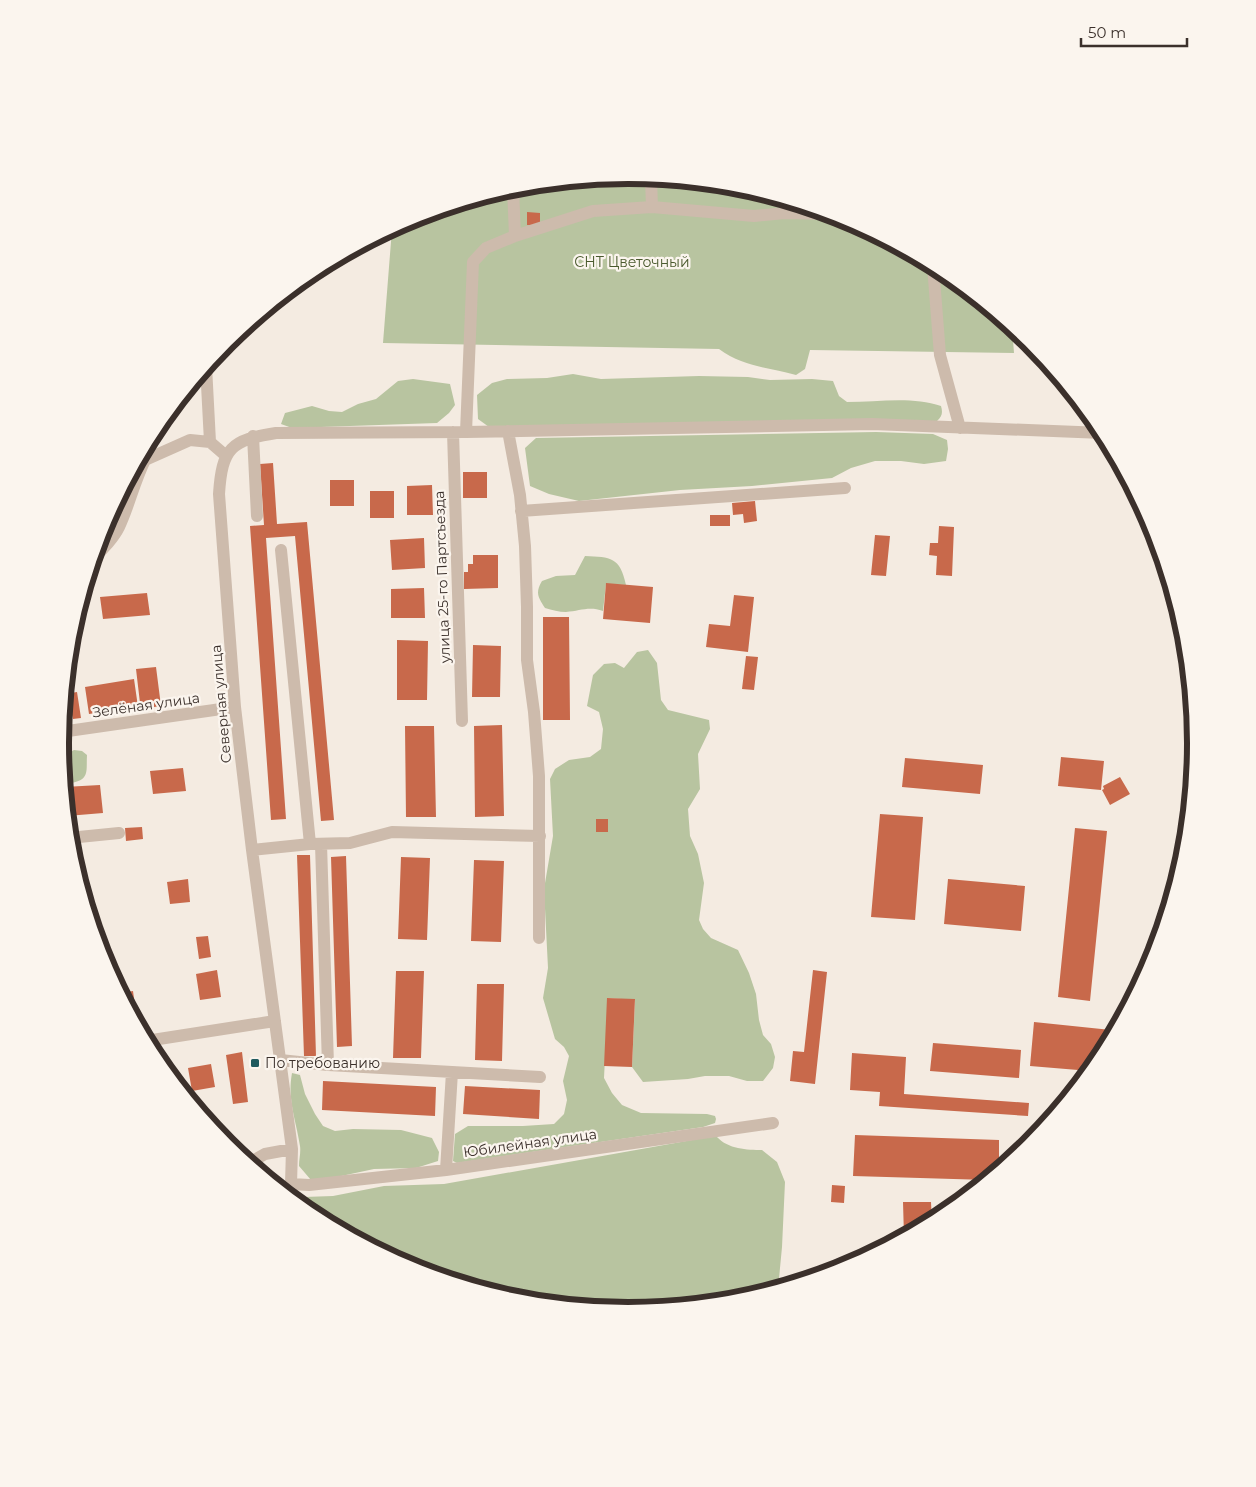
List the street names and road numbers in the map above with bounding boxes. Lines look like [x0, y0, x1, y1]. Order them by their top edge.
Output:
street label: улица 25-го Партсъезда [430, 490, 454, 665]
street label: Северная улица [207, 644, 235, 764]
street label: Зелёная улица [91, 689, 201, 721]
street label: Юбилейная улица [462, 1125, 598, 1161]

